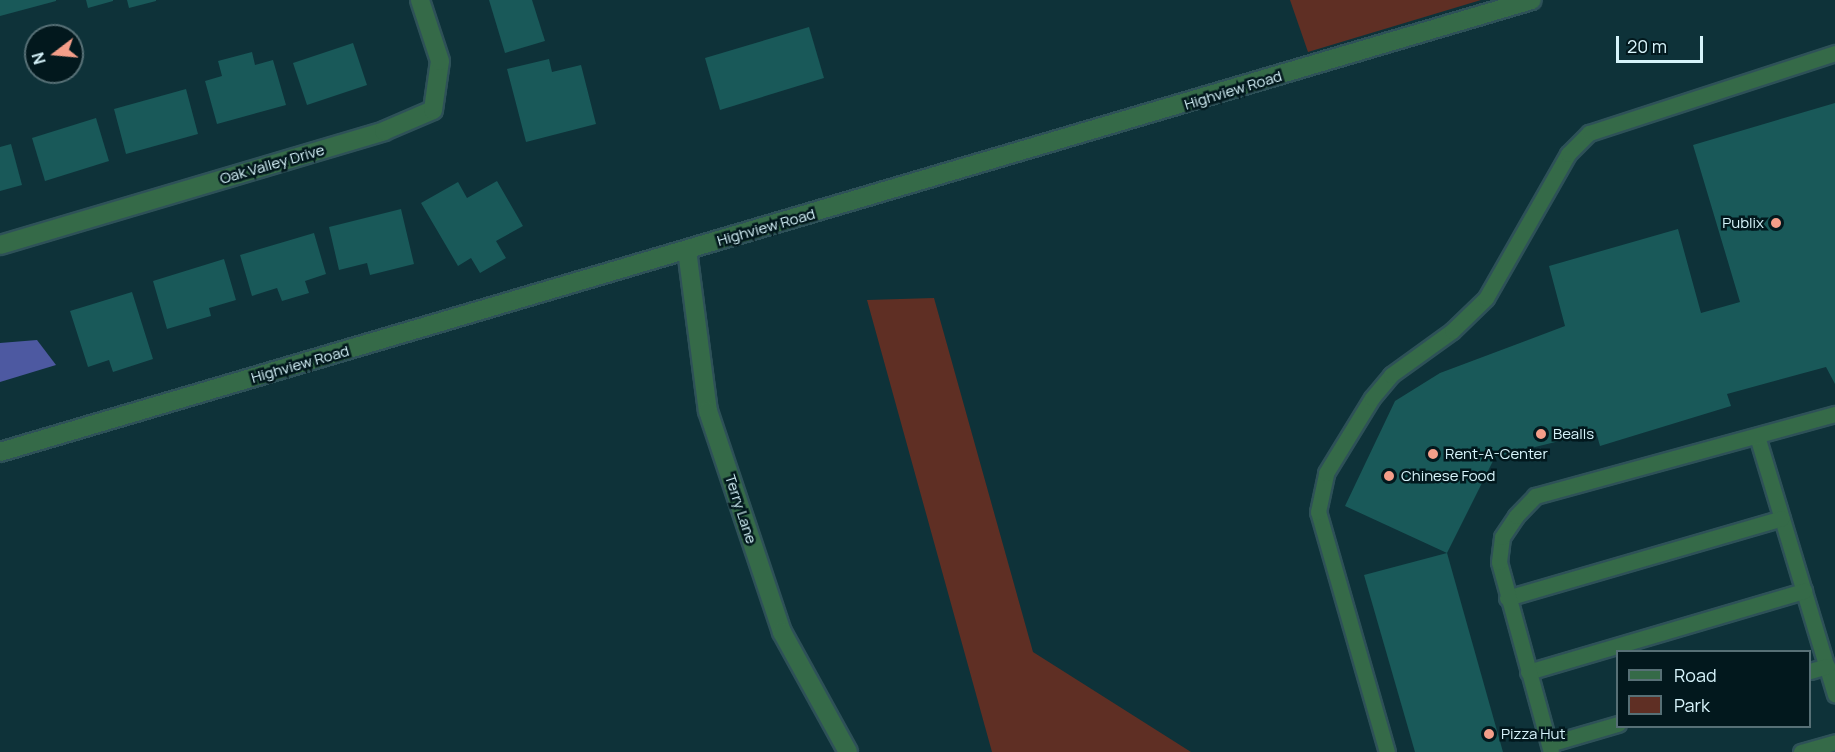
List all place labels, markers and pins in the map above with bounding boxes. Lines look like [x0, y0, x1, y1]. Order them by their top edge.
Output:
place label: Publix [1722, 214, 1764, 232]
marker: Publix [1769, 216, 1783, 230]
place label: Bealls [1553, 425, 1594, 443]
marker: Bealls [1534, 427, 1548, 441]
place label: Rent-A-Center [1445, 445, 1548, 463]
marker: Rent-A-Center [1426, 447, 1440, 461]
place label: Chinese Food [1401, 467, 1495, 485]
marker: Chinese Food [1382, 469, 1396, 483]
place label: Pizza Hut [1501, 725, 1566, 743]
marker: Pizza Hut [1482, 727, 1496, 741]

